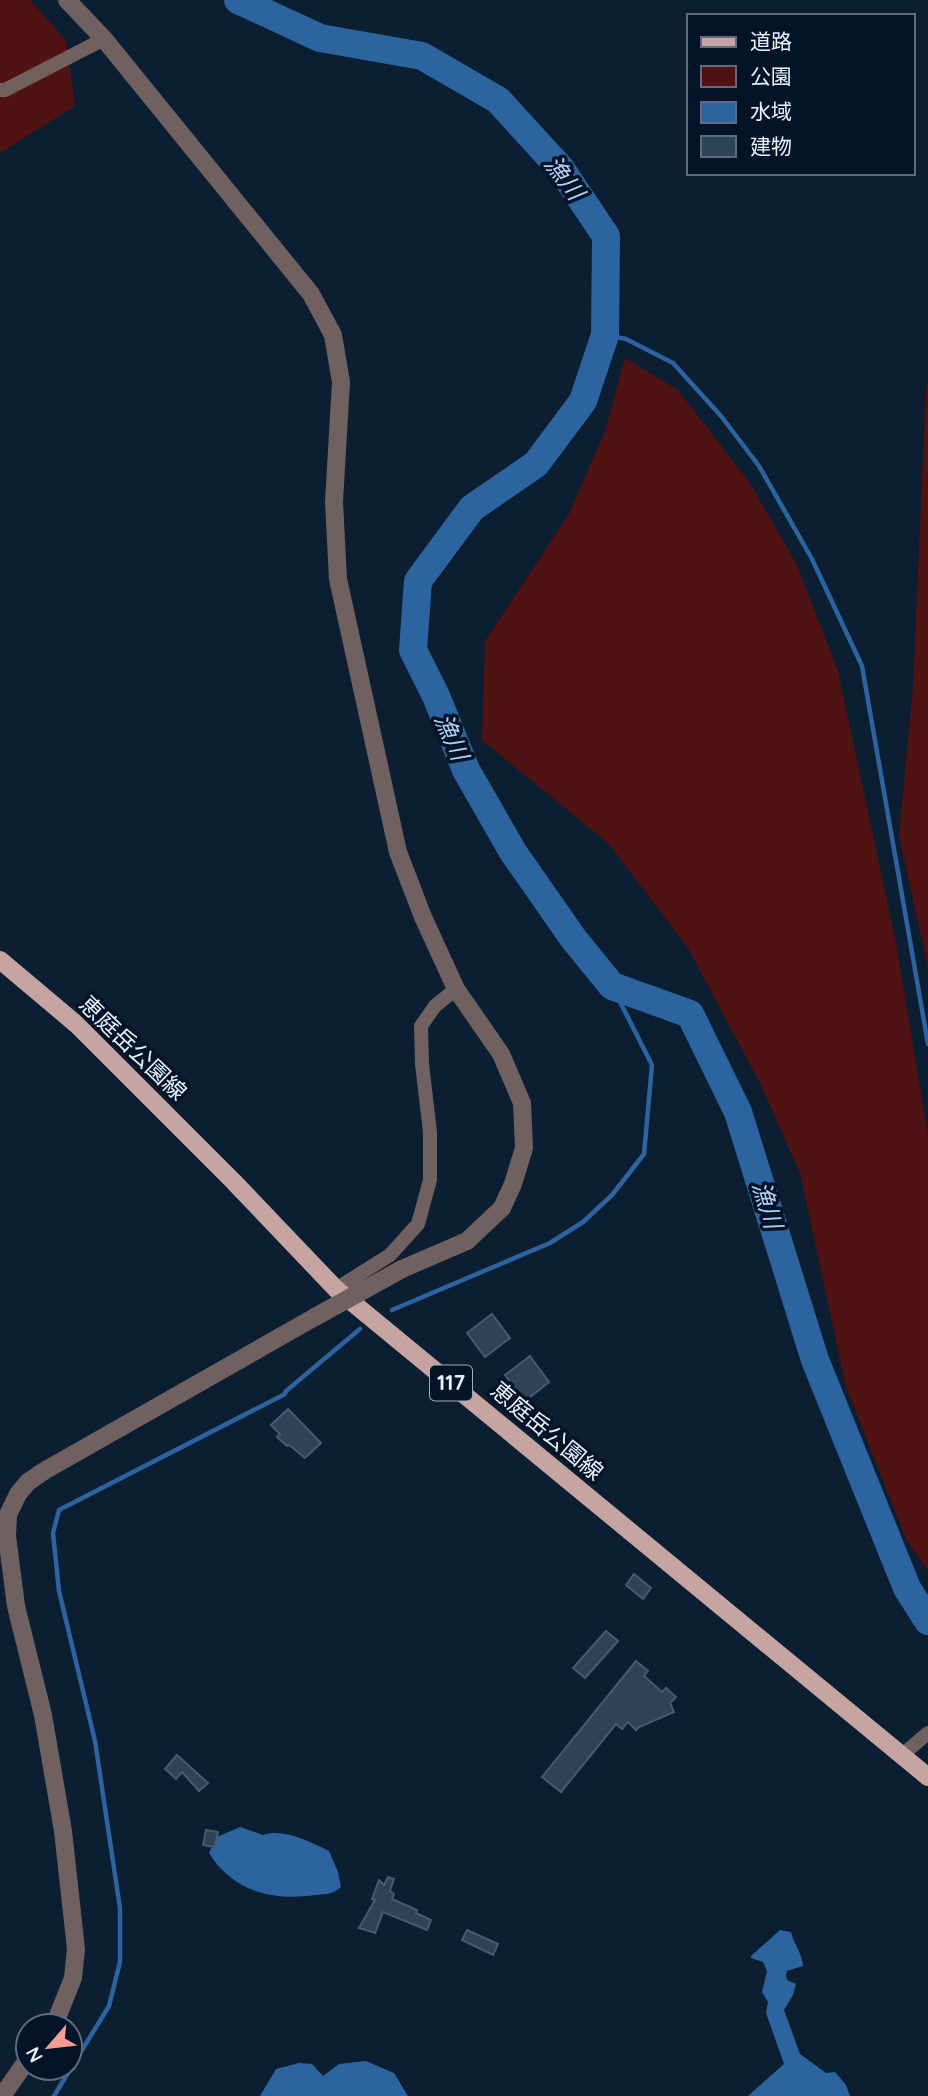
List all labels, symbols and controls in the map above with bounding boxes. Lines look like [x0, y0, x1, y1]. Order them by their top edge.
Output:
legend [687, 14, 914, 175]
text: 道路 [750, 28, 792, 54]
text: 公園 [750, 63, 792, 89]
text: 水域 [750, 98, 792, 124]
text: 建物 [750, 133, 792, 159]
water label: 漁川 [538, 149, 593, 208]
water label: 漁川 [428, 709, 477, 767]
street label: 恵庭岳公園線 [74, 989, 193, 1106]
water label: 漁川 [747, 1177, 790, 1235]
road number: 117 [430, 1366, 472, 1400]
street label: 恵庭岳公園線 [485, 1375, 609, 1486]
north arrow [14, 2012, 84, 2082]
text: N [20, 2043, 48, 2067]

